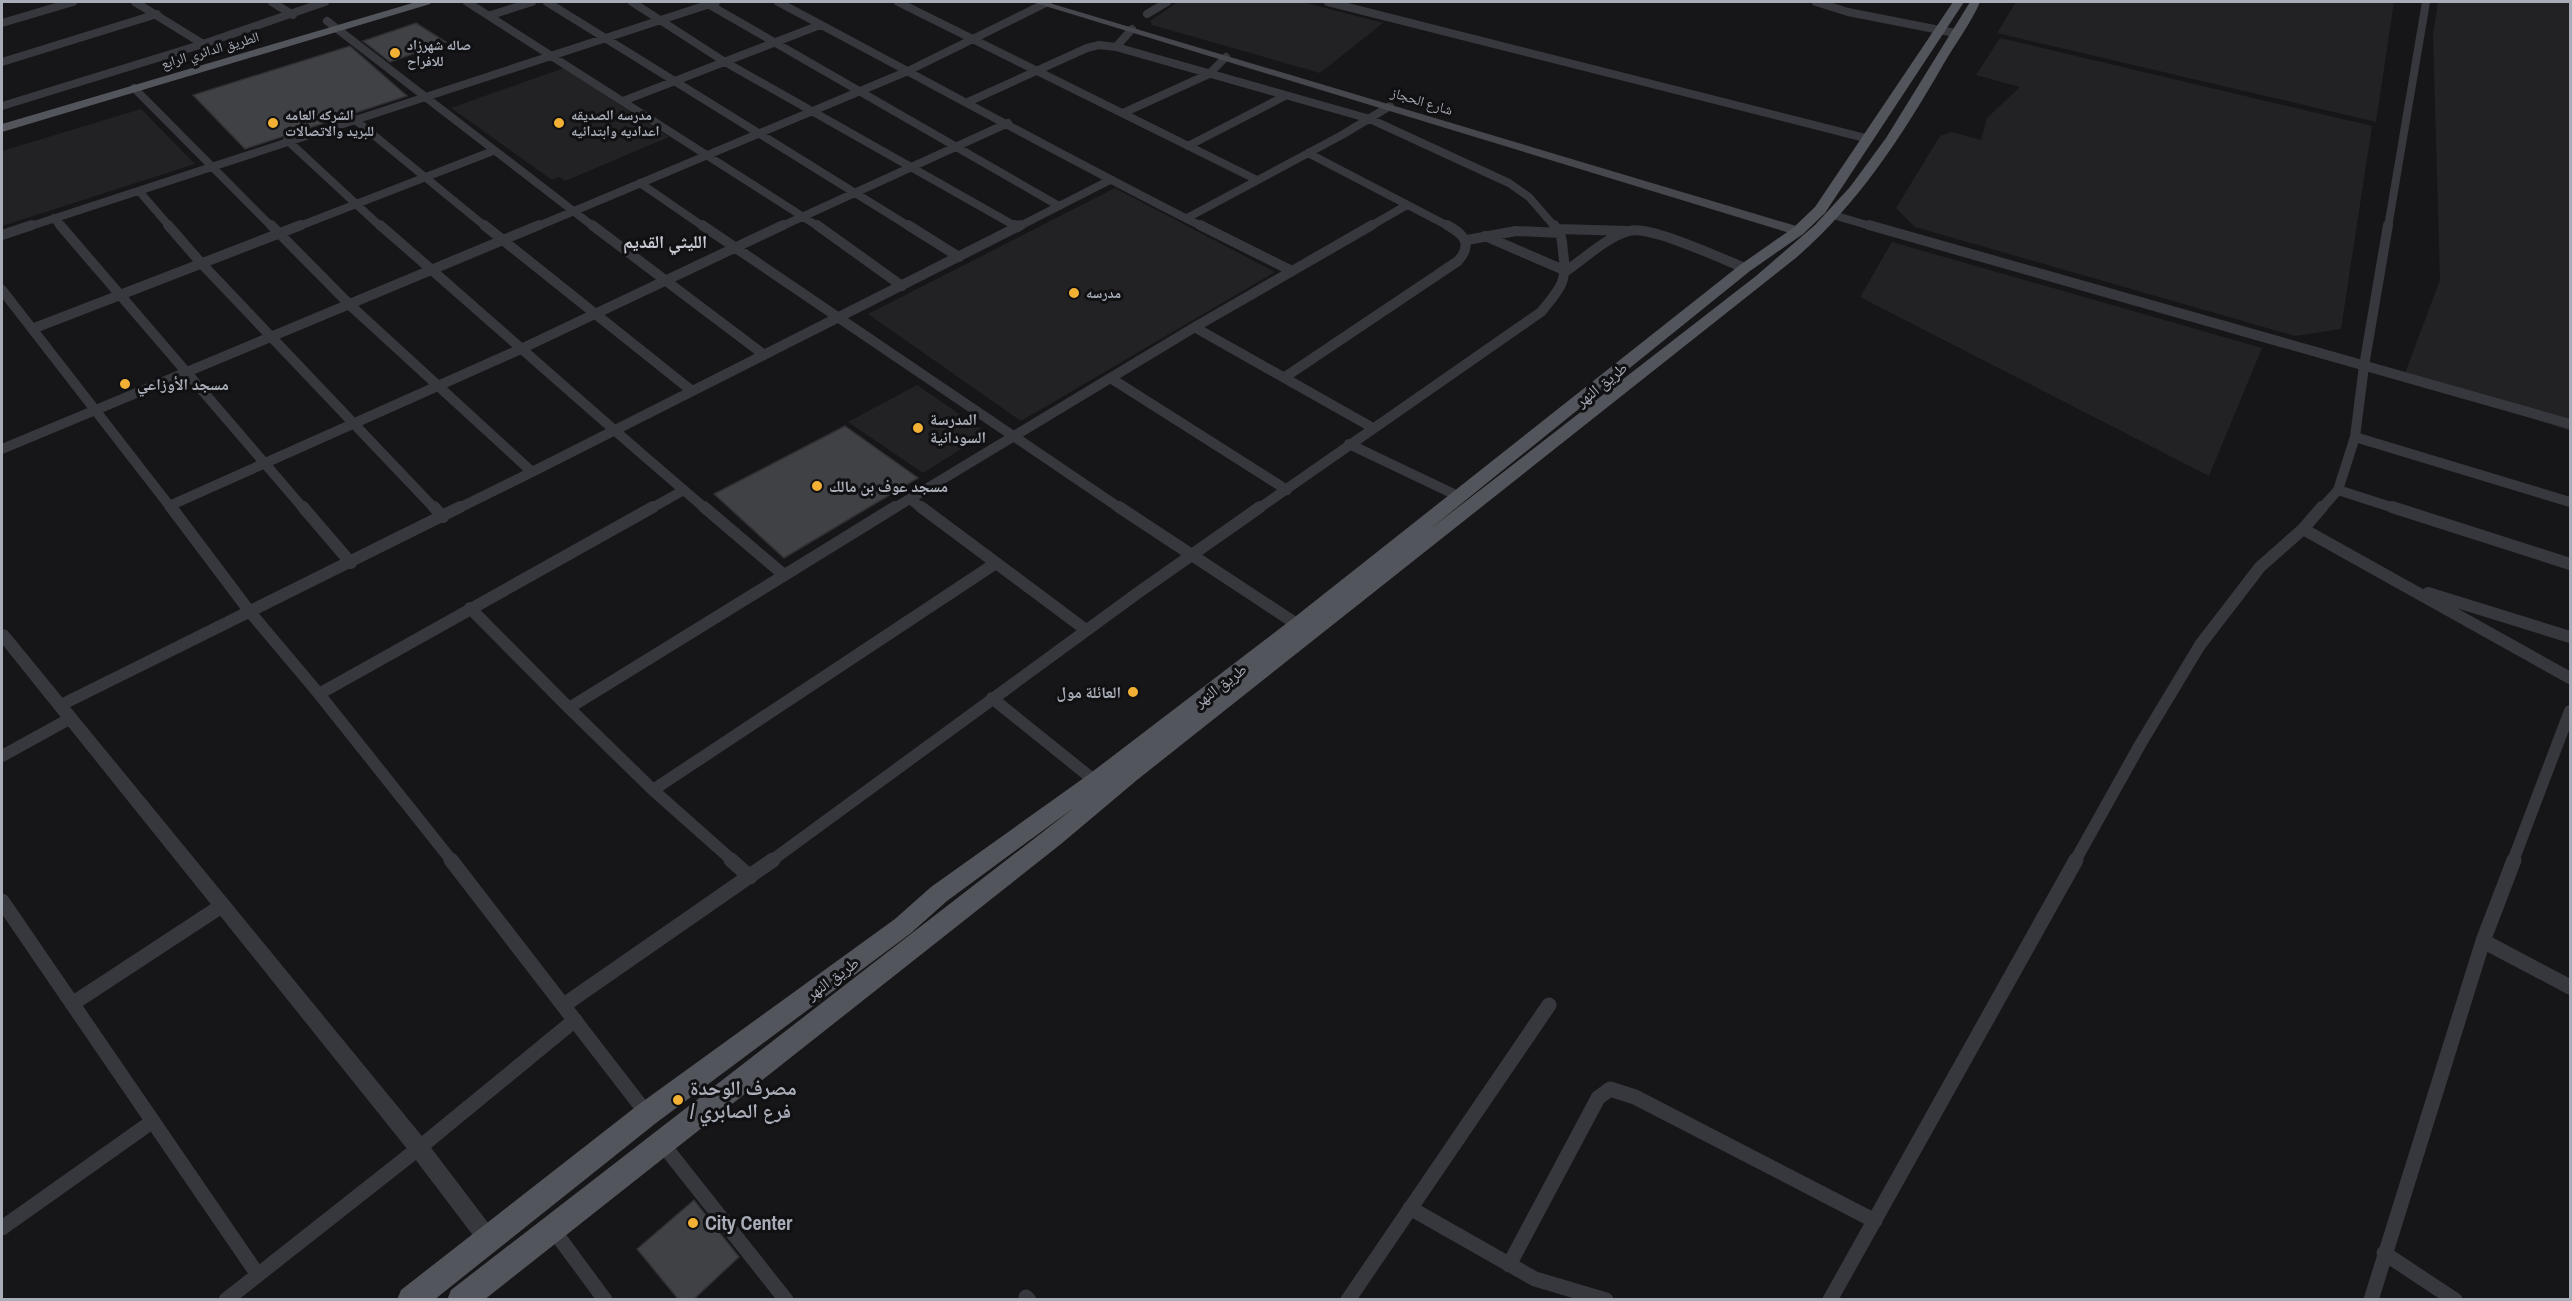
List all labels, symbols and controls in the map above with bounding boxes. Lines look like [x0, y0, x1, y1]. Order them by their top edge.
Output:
street label: الطريق الدائري الرابع [159, 27, 262, 75]
place label: صاله شهرزاد للافراح [407, 36, 471, 70]
marker: صاله شهرزاد للافراح [388, 46, 402, 60]
street label: شارع الحجاز [1388, 83, 1455, 120]
place label: الشركه العامه للبريد والاتصالات [285, 106, 374, 140]
place label: مدرسه الصديقه اعداديه وابتدائيه [571, 106, 660, 140]
marker: الشركه العامه للبريد والاتصالات [266, 116, 280, 130]
marker: مدرسه الصديقه اعداديه وابتدائيه [552, 116, 566, 130]
district label: الليثي القديم [623, 229, 707, 256]
place label: مدرسه [1086, 284, 1121, 302]
marker: مدرسه [1067, 286, 1081, 300]
street label: طريق النهر [1570, 356, 1632, 412]
place label: مسجد الأوزاعي [137, 373, 229, 397]
marker: مسجد الأوزاعي [118, 377, 132, 391]
place label: المدرسة السودانية [930, 408, 986, 448]
marker: المدرسة السودانية [911, 421, 925, 435]
place label: مسجد عوف بن مالك [829, 475, 948, 497]
marker: مسجد عوف بن مالك [810, 479, 824, 493]
street label: طريق النهر [1188, 658, 1251, 713]
place label: العائلة مول [1057, 681, 1121, 703]
marker: العائلة مول [1126, 685, 1140, 699]
street label: طريق النهر [800, 951, 863, 1005]
place label: مصرف الوحدة / فرع الصابري [690, 1074, 797, 1127]
marker: مصرف الوحدة / فرع الصابري [671, 1093, 685, 1107]
place label: City Center [705, 1209, 793, 1236]
marker: City Center [686, 1216, 700, 1230]

